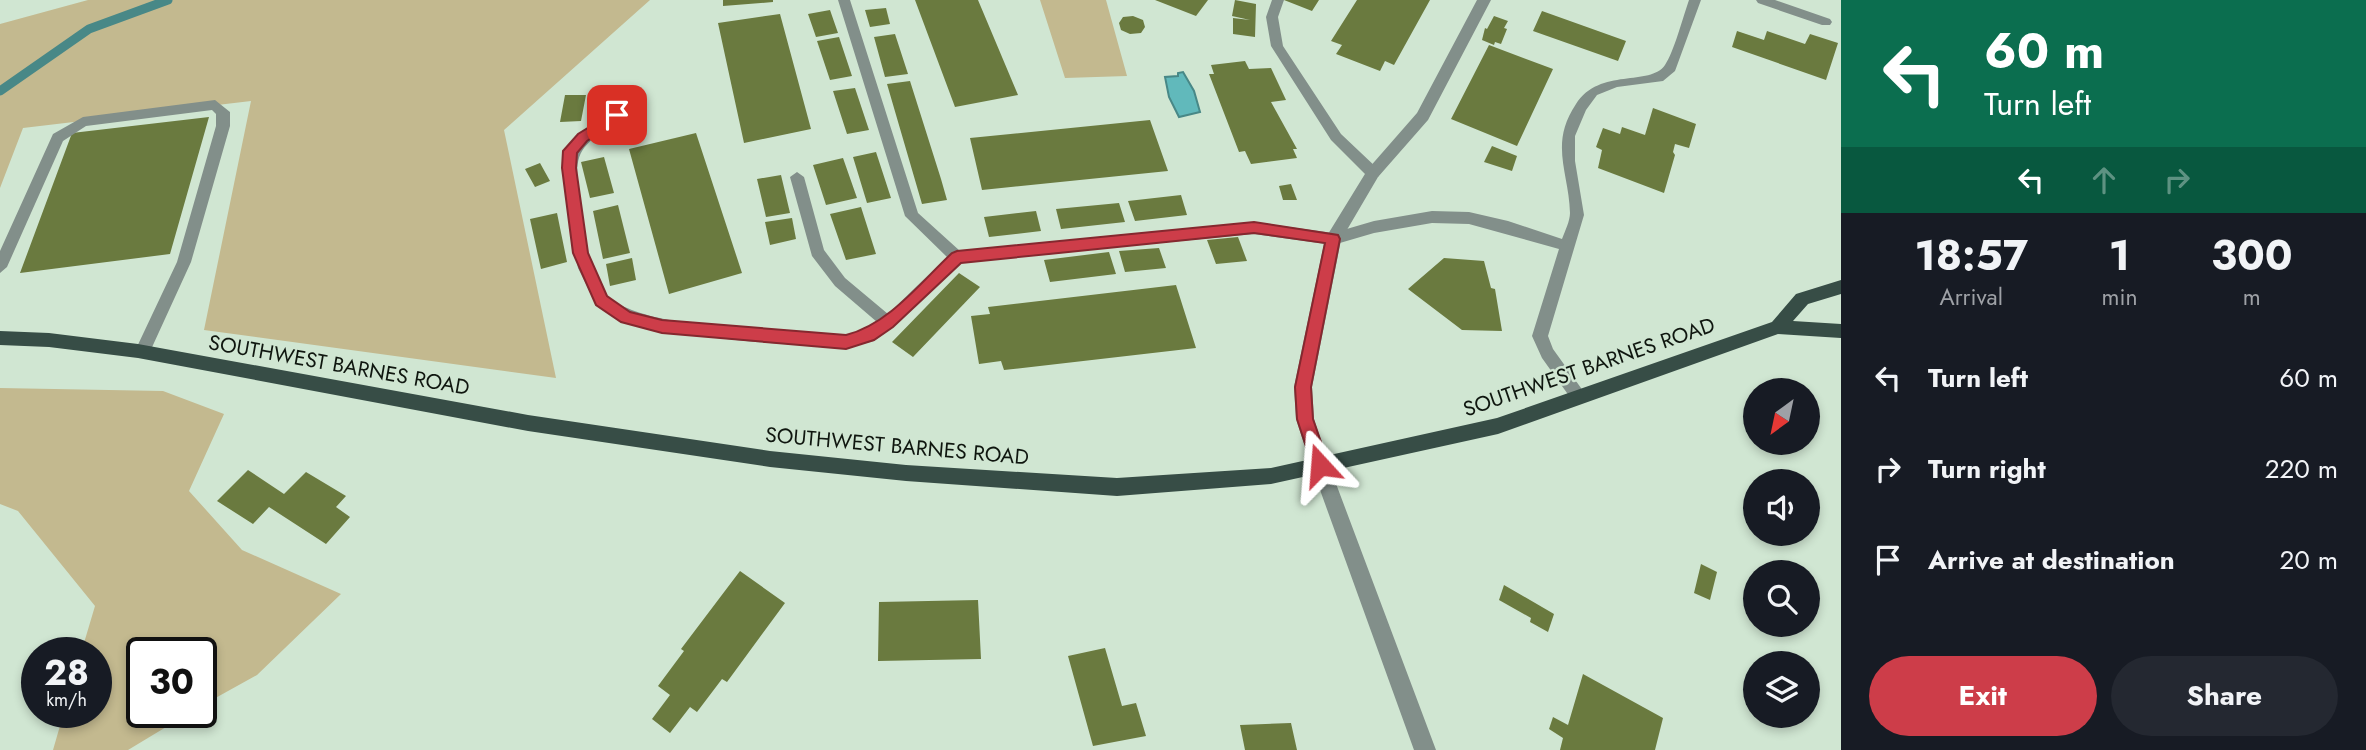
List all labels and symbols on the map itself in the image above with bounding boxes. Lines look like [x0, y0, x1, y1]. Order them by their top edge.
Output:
pin [587, 85, 647, 145]
street label: SOUTHWEST BARNES ROAD [1459, 310, 1719, 424]
street label: SOUTHWEST BARNES ROAD [206, 327, 472, 403]
north arrow [1743, 378, 1820, 455]
street label: SOUTHWEST BARNES ROAD [764, 420, 1030, 472]
position arrow [1283, 428, 1357, 502]
speed limit sign: 30 [126, 637, 217, 728]

